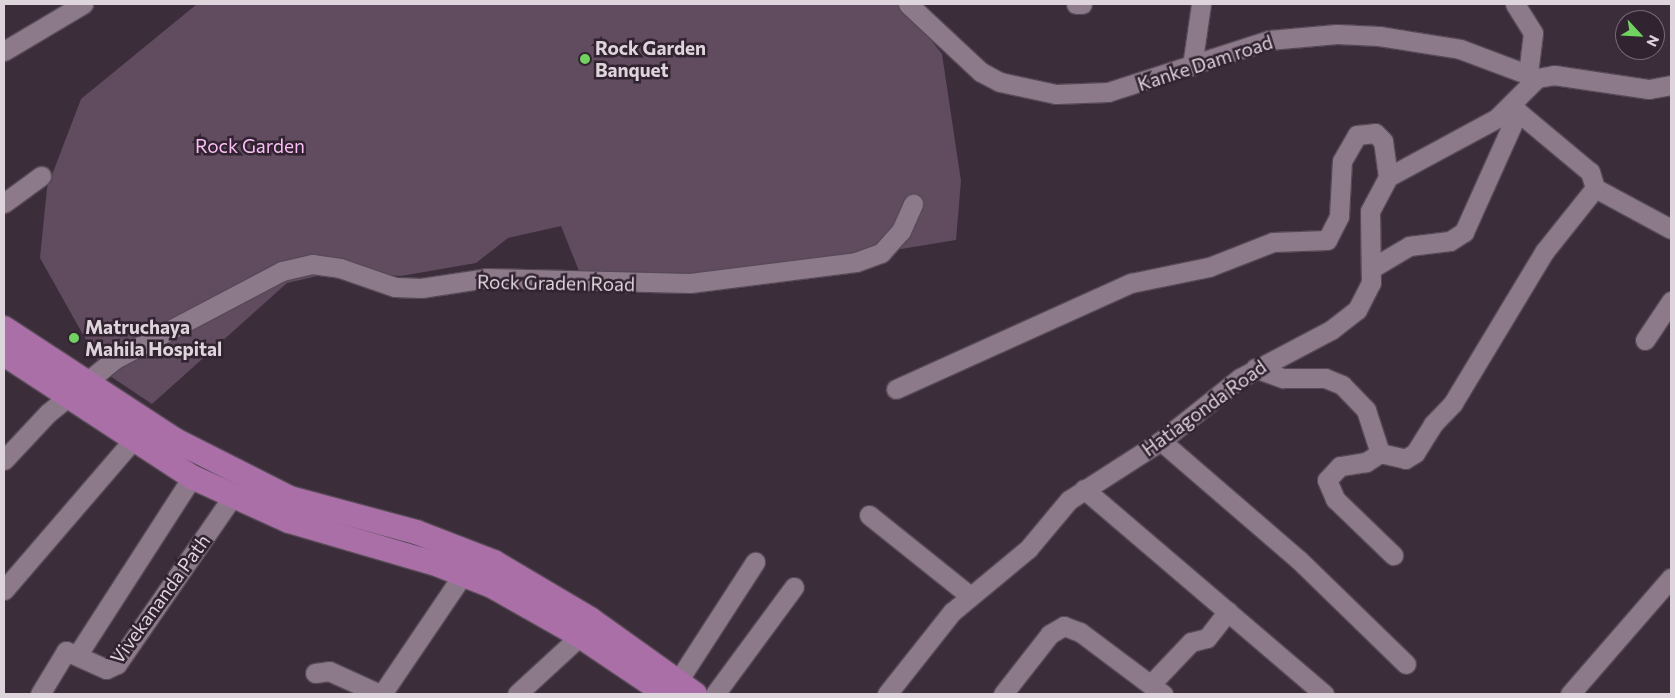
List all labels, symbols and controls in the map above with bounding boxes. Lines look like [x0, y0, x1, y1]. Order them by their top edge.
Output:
north arrow [1615, 10, 1665, 60]
street label: Kanke Dam road [1135, 30, 1275, 96]
text: N [1643, 33, 1663, 49]
place label: Rock Garden Banquet [595, 37, 706, 81]
marker: Rock Garden Banquet [579, 53, 591, 65]
park label: Rock Garden [195, 135, 305, 157]
street label: Rock Graden Road [477, 270, 635, 296]
place label: Matruchaya Mahila Hospital [85, 316, 222, 360]
marker: Matruchaya Mahila Hospital [67, 331, 81, 345]
street label: Hatiagonda Road [1137, 355, 1271, 461]
street label: Vivekananda Path [105, 530, 215, 668]

